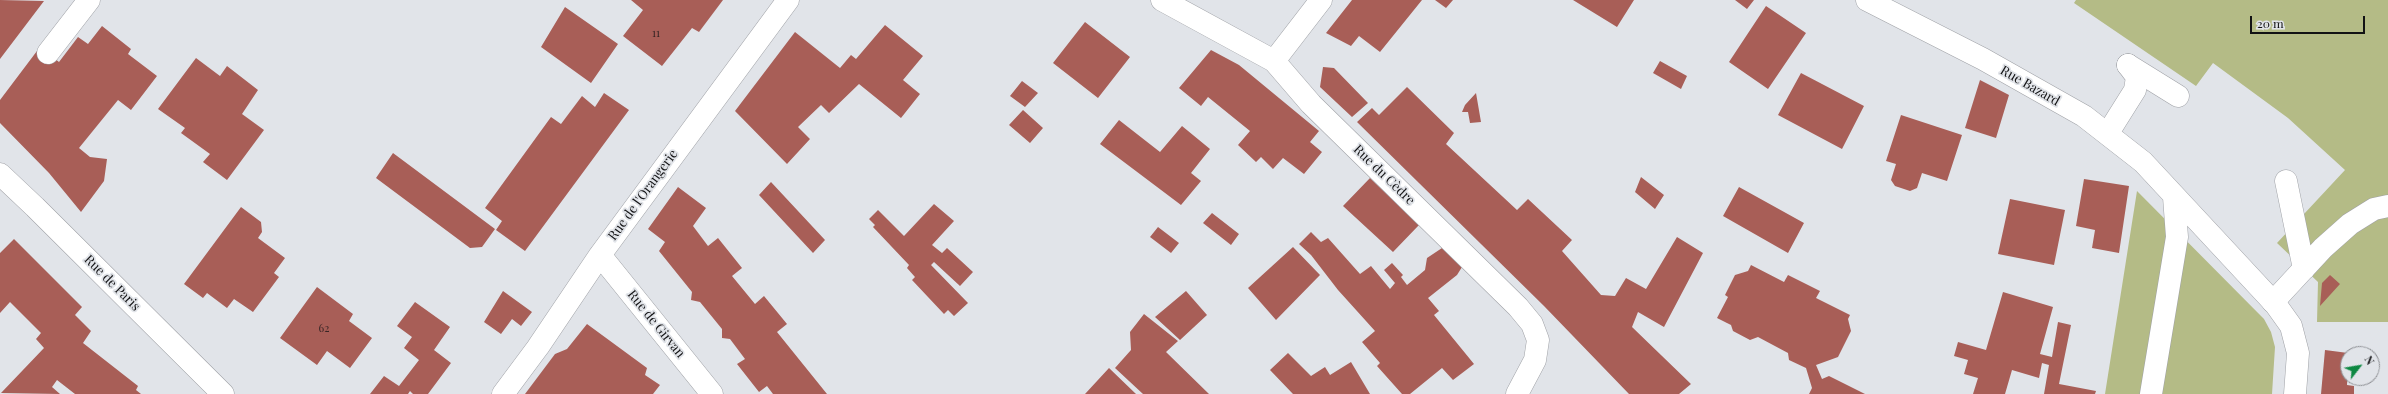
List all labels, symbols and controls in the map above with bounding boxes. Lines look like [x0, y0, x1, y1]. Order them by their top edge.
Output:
scale bar [2252, 8, 2367, 34]
text: 20 m [2257, 15, 2284, 31]
house number: 11 [652, 27, 660, 41]
street label: Rue Bazard [1997, 63, 2063, 109]
street label: Rue du Cèdre [1350, 142, 1418, 208]
street label: Rue de l'Orangerie [605, 147, 681, 243]
street label: Rue de Paris [81, 252, 143, 314]
street label: Rue de Girvan [624, 287, 688, 361]
house number: 62 [319, 322, 329, 336]
north arrow [2340, 346, 2380, 386]
text: N [2361, 353, 2378, 367]

